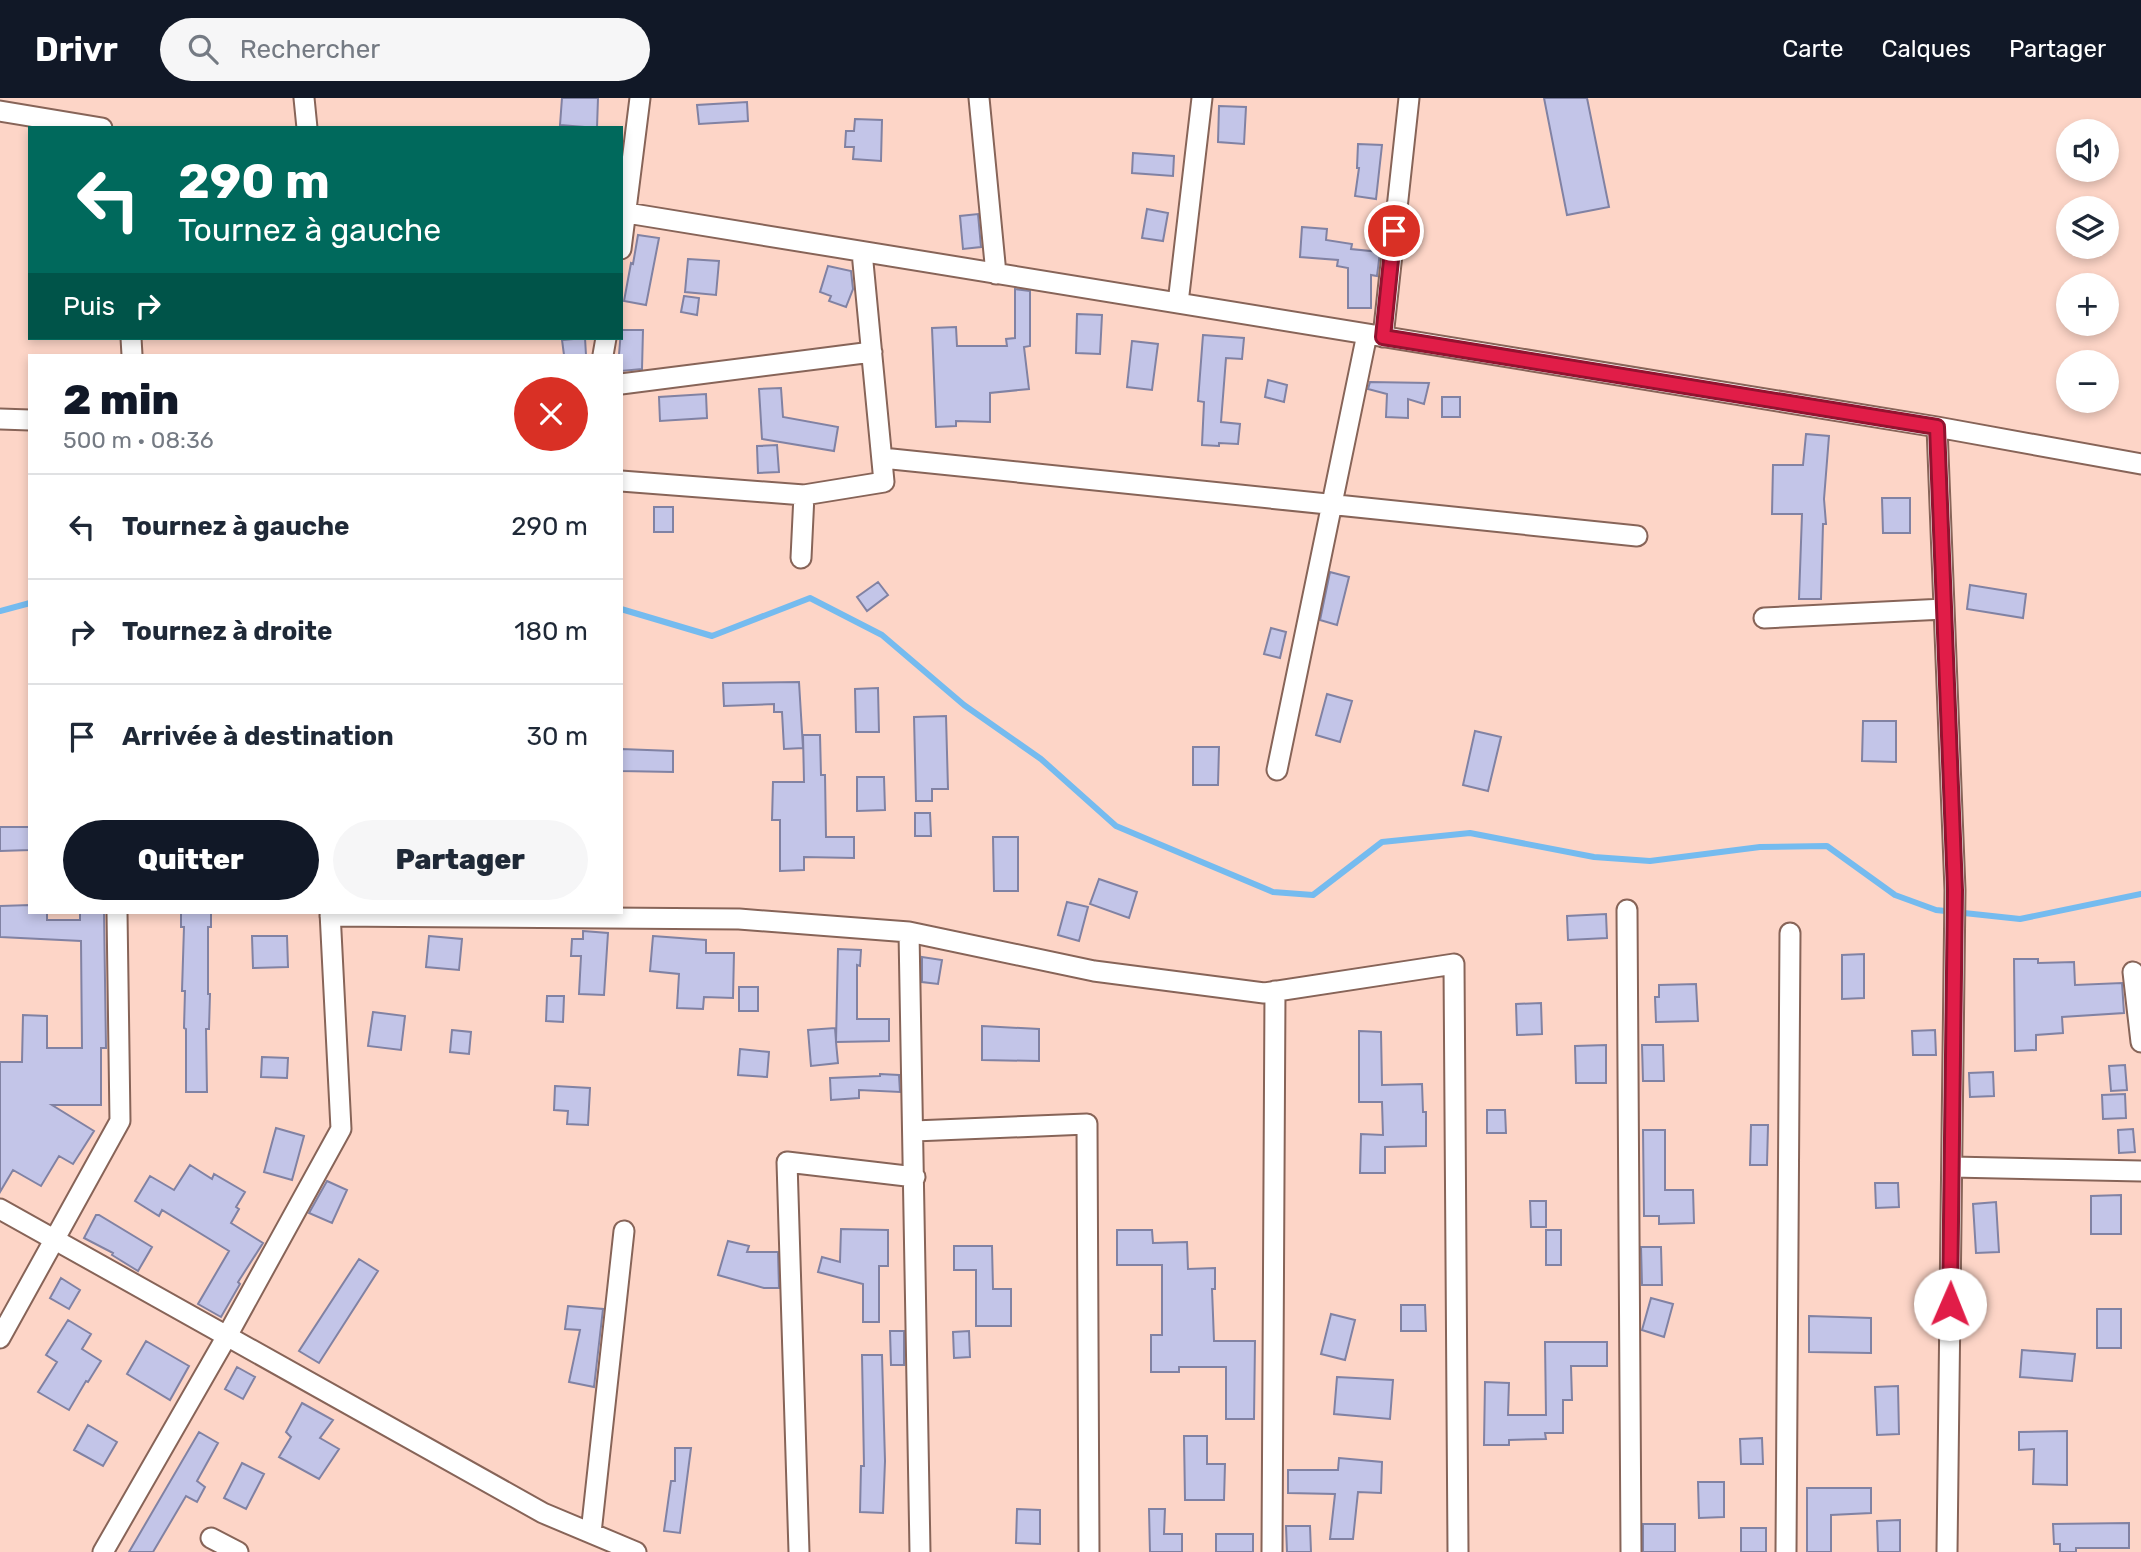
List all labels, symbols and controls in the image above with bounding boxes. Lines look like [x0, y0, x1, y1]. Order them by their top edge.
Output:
search box [160, 18, 650, 81]
text: Drivr [35, 30, 118, 69]
icon: search [184, 30, 222, 68]
text: Rechercher [240, 34, 380, 65]
text: Carte [1782, 35, 1843, 63]
text: Calques [1881, 35, 1971, 63]
text: Partager [2009, 35, 2106, 63]
map controls [2056, 119, 2119, 413]
button: sound [2056, 119, 2119, 182]
text: 290 m [178, 152, 330, 210]
icon: left [63, 154, 154, 245]
button: layers [2056, 196, 2119, 259]
pin [1364, 201, 1424, 261]
text: Tournez à gauche [178, 211, 441, 249]
icon: arrive [1375, 212, 1413, 250]
button: + [2056, 273, 2119, 336]
icon: right [129, 287, 167, 325]
text: Puis [63, 291, 115, 322]
button: − [2056, 350, 2119, 413]
text: 2 min [63, 375, 179, 425]
button: close [514, 377, 588, 451]
text: 500 m · 08:36 [63, 426, 214, 454]
icon: left [63, 508, 101, 546]
text: Tournez à gauche [122, 511, 350, 542]
text: 290 m [511, 511, 588, 542]
icon: right [63, 613, 101, 651]
text: Tournez à droite [122, 616, 332, 647]
text: 180 m [514, 616, 588, 647]
icon: arrive [63, 718, 101, 756]
text: Arrivée à destination [122, 721, 394, 752]
text: 30 m [526, 721, 588, 752]
button: Quitter [63, 820, 319, 900]
button: Partager [333, 820, 588, 900]
position arrow [1913, 1267, 1987, 1341]

